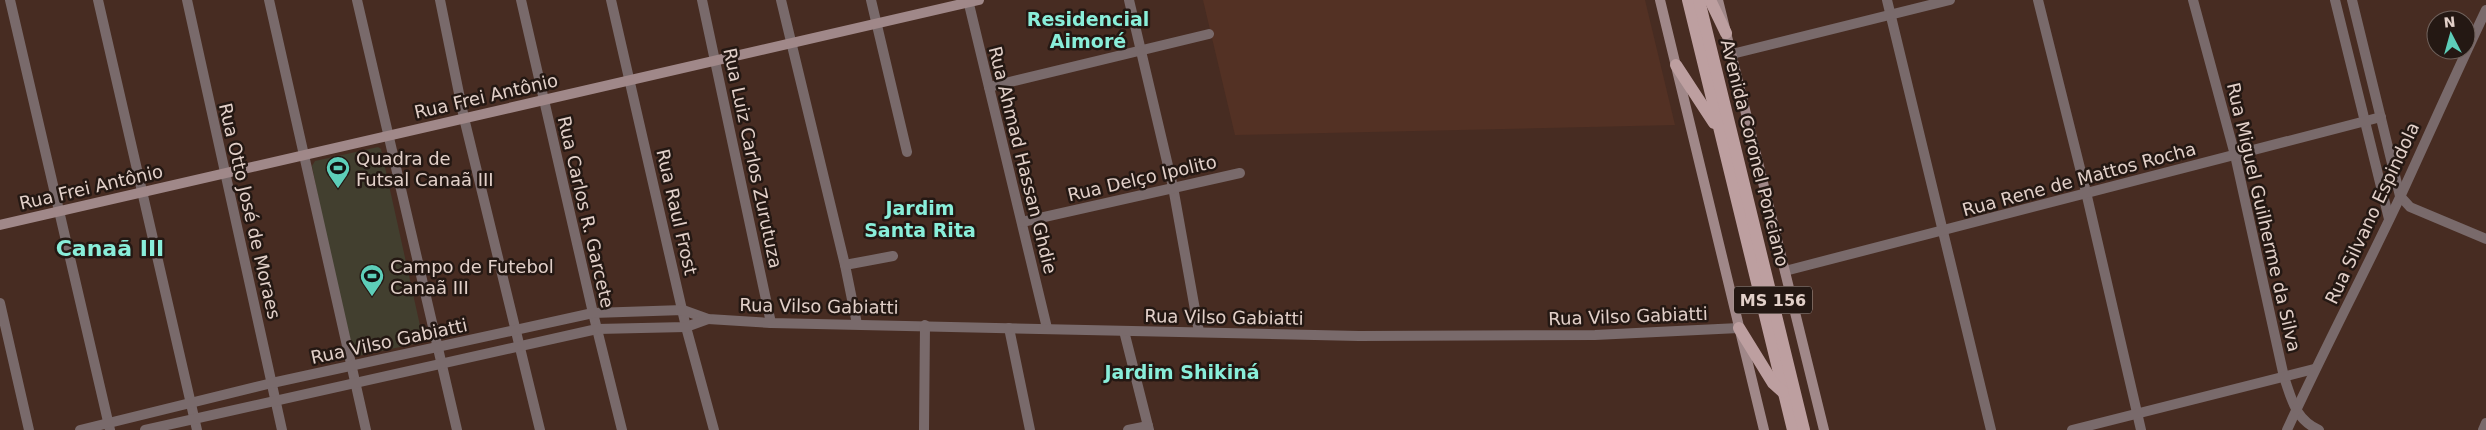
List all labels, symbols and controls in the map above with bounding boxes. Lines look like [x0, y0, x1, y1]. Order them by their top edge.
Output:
district label: Residencial Aimoré [1027, 8, 1149, 52]
north arrow [2426, 10, 2476, 60]
text: N [2443, 14, 2456, 31]
street label: Avenida Coronel Ponciano [1717, 37, 1793, 269]
street label: Rua Ahmad Hassan Ghdie [985, 44, 1061, 276]
street label: Rua Luiz Carlos Zurutuza [719, 46, 787, 270]
street label: Rua Frei Antônio [412, 69, 560, 123]
street label: Rua Miguel Guilherme da Silva [2223, 80, 2305, 354]
street label: Rua Otto José de Moraes [215, 101, 285, 321]
street label: Rua Carlos R. Garcete [554, 114, 618, 310]
street label: Rua Silvano Espindola [2321, 119, 2423, 307]
street label: Rua Rene de Mattos Rocha [1960, 138, 2198, 220]
street label: Rua Raul Frost [652, 147, 702, 277]
place label: Quadra de Futsal Canaã III [356, 148, 494, 190]
street label: Rua Delço Ipolito [1065, 151, 1219, 205]
sports icon: Quadra de Futsal Canaã III [325, 155, 351, 189]
street label: Rua Frei Antônio [17, 160, 165, 214]
district label: Jardim Santa Rita [864, 197, 976, 241]
district label: Canaã III [56, 236, 164, 261]
place label: Campo de Futebol Canaã III [390, 256, 554, 298]
sports icon: Campo de Futebol Canaã III [359, 263, 385, 297]
road number: MS 156 [1734, 286, 1812, 314]
street label: Rua Vilso Gabiatti [739, 294, 899, 318]
street label: Rua Vilso Gabiatti [1548, 303, 1708, 329]
street label: Rua Vilso Gabiatti [1144, 305, 1304, 329]
street label: Rua Vilso Gabiatti [309, 314, 469, 368]
district label: Jardim Shikiná [1102, 361, 1260, 383]

